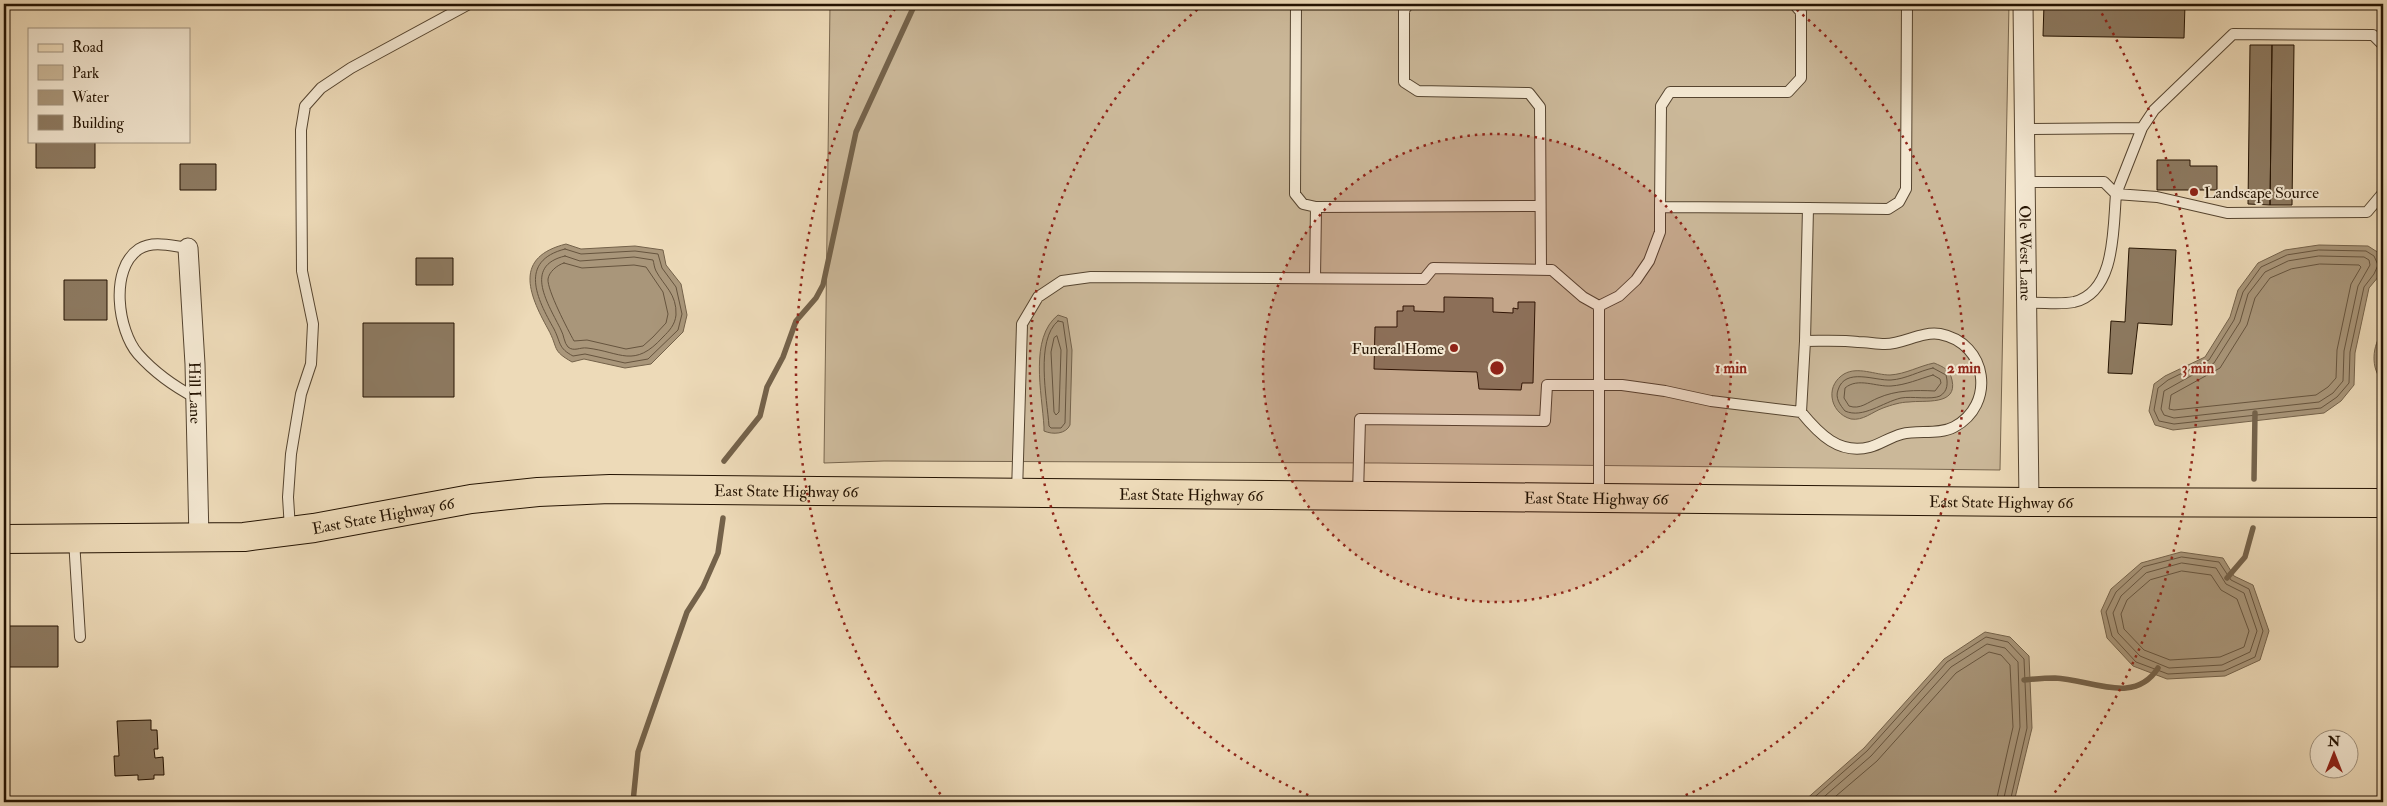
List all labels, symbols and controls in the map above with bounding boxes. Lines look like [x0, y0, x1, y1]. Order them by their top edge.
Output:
legend [28, 28, 190, 142]
text: Road [72, 38, 104, 57]
text: Park [72, 64, 99, 83]
text: Water [71, 88, 109, 107]
text: Building [72, 114, 124, 133]
place label: Landscape Source [2204, 183, 2319, 204]
marker: Landscape Source [2188, 186, 2200, 198]
street label: Ole West Lane [2014, 205, 2036, 301]
place label: Funeral Home [1351, 339, 1444, 359]
marker: Funeral Home [1448, 342, 1460, 354]
centre of rings [1488, 359, 1506, 377]
text: 1 min [1715, 359, 1747, 378]
text: 2 min [1947, 359, 1981, 378]
text: 3 min [2182, 359, 2214, 378]
street label: Hill Lane [184, 362, 205, 424]
street label: East State Highway 66 [714, 481, 860, 502]
street label: East State Highway 66 [1119, 485, 1264, 506]
street label: East State Highway 66 [1524, 488, 1669, 510]
street label: East State Highway 66 [1929, 492, 2074, 513]
street label: East State Highway 66 [311, 493, 457, 539]
north arrow [2310, 728, 2360, 778]
text: N [2327, 733, 2341, 750]

